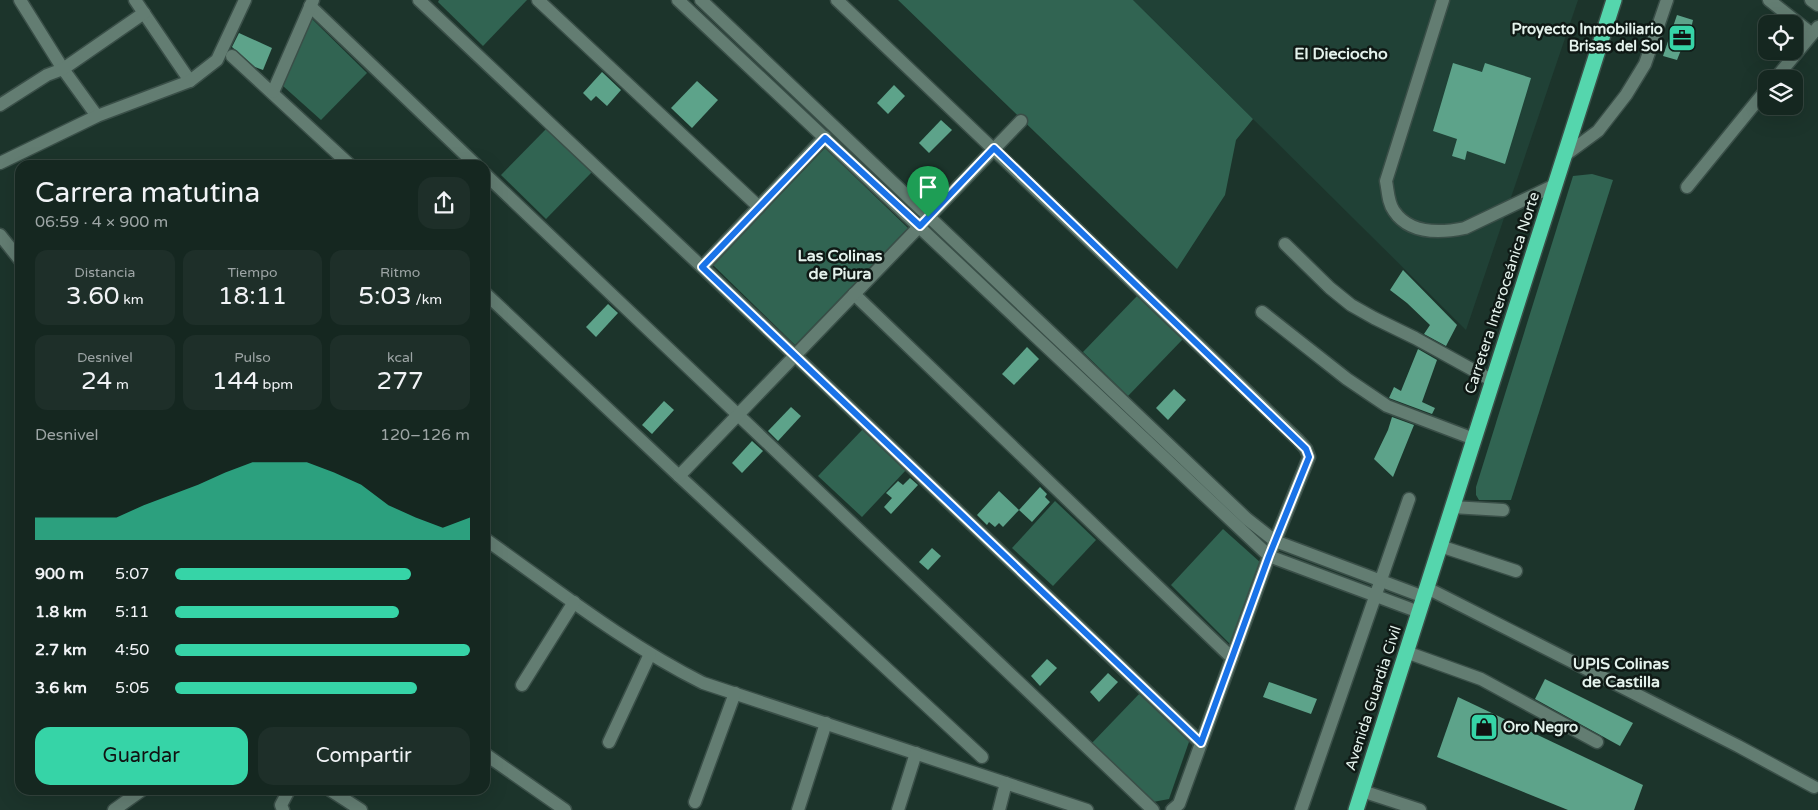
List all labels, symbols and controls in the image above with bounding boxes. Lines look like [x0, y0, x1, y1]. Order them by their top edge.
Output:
map controls [1758, 15, 1803, 115]
button: locate [1758, 15, 1803, 60]
place label: Proyecto Inmobiliario Brisas del Sol [1512, 20, 1663, 55]
office icon: Proyecto Inmobiliario Brisas del Sol [1667, 23, 1697, 53]
district label: El Dieciocho [1294, 44, 1388, 64]
button: layers [1758, 70, 1803, 115]
pin [907, 166, 949, 217]
icon: arrive [914, 173, 942, 201]
text: Carrera matutina [35, 176, 260, 210]
button: share [418, 177, 470, 229]
street label: Carretera Interoceánica Norte [1461, 190, 1543, 396]
text: 06:59 · 4 × 900 m [35, 212, 168, 232]
district label: Las Colinas de Piura [797, 246, 883, 284]
text: Distancia [74, 264, 135, 281]
text: Tiempo [227, 264, 277, 281]
text: Ritmo [380, 264, 420, 281]
text: 3.60 [66, 281, 120, 311]
text: 18:11 [218, 281, 287, 311]
text: 5:03 [358, 281, 412, 311]
text: km [120, 291, 144, 308]
text: /km [412, 291, 442, 308]
text: Desnivel [77, 349, 133, 366]
text: Pulso [234, 349, 271, 366]
text: kcal [387, 349, 413, 366]
text: 24 [81, 366, 112, 396]
text: 144 [212, 366, 259, 396]
text: 277 [377, 366, 424, 396]
text: m [112, 376, 129, 393]
text: bpm [259, 376, 293, 393]
text: Desnivel [35, 425, 99, 445]
text: 120–126 m [380, 425, 470, 445]
text: 900 m [35, 564, 84, 584]
text: 5:07 [115, 564, 149, 584]
text: 1.8 km [35, 602, 87, 622]
text: 5:11 [115, 602, 149, 622]
street label: Avenida Guardia Civil [1341, 623, 1405, 773]
text: 2.7 km [35, 640, 87, 660]
text: 4:50 [115, 640, 149, 660]
district label: UPIS Colinas de Castilla [1573, 654, 1670, 692]
text: 3.6 km [35, 678, 87, 698]
text: 5:05 [115, 678, 149, 698]
shop icon: Oro Negro [1469, 712, 1499, 742]
place label: Oro Negro [1503, 718, 1578, 737]
button: Guardar [35, 727, 248, 785]
button: Compartir [258, 727, 470, 785]

